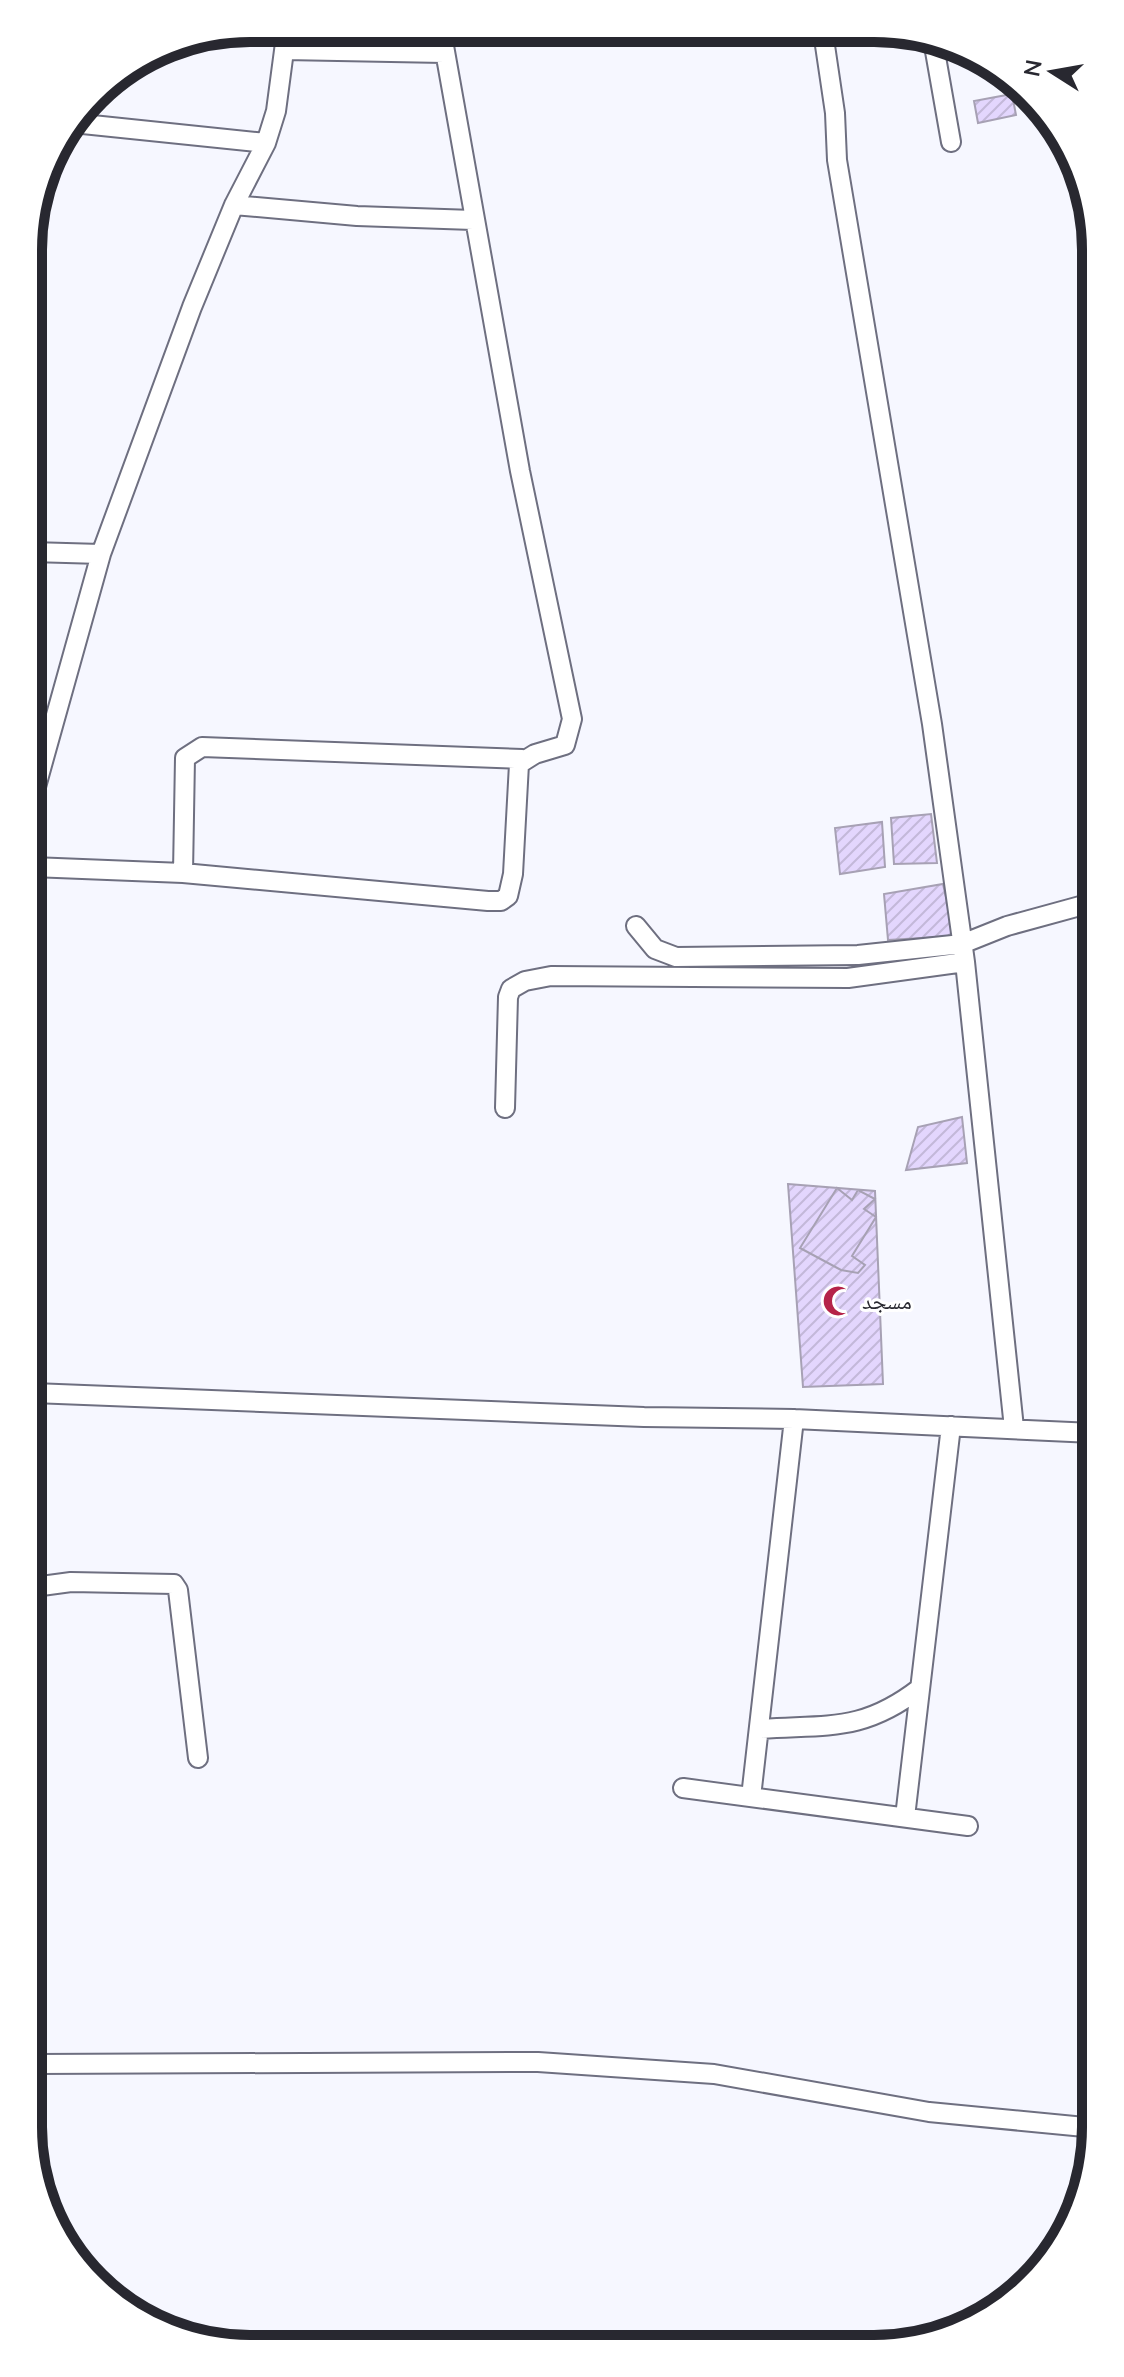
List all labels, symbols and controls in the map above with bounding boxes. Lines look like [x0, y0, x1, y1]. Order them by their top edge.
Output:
north arrow [1012, 32, 1092, 112]
text: N [1017, 57, 1048, 79]
mosque icon: مسجد [821, 1284, 855, 1318]
place label: مسجد [862, 1287, 912, 1315]

